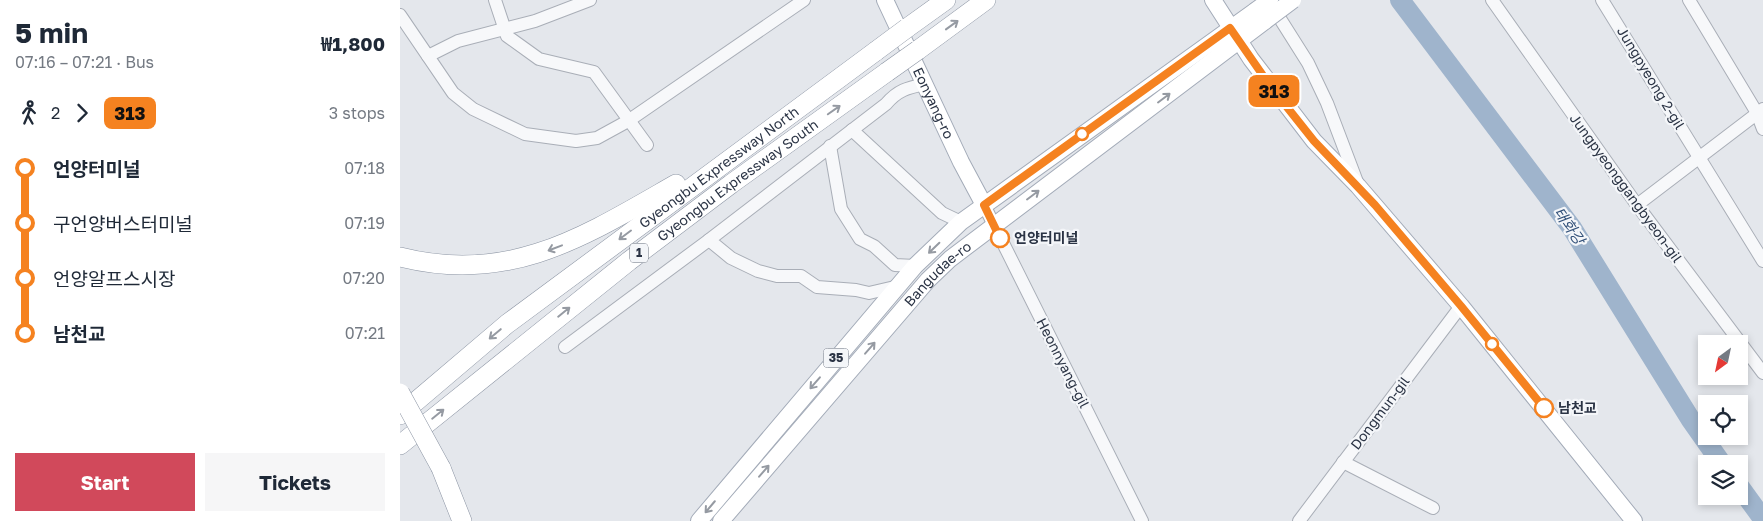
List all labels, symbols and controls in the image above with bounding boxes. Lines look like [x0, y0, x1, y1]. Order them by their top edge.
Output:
text: 5 min [15, 16, 88, 49]
one-way arrow [945, 20, 959, 30]
street label: Jungpyeong 2-gil [1614, 23, 1689, 132]
text: ₩1,800 [321, 32, 385, 55]
text: 07:16 – 07:21 · Bus [15, 52, 154, 72]
street label: Eonyang-ro [910, 65, 958, 141]
line badge: 313 [1245, 75, 1303, 107]
text: 313 [1258, 80, 1290, 102]
one-way arrow [1157, 93, 1171, 103]
icon: walk [15, 99, 43, 127]
icon: forward [68, 99, 96, 127]
text: 313 [114, 102, 146, 124]
street label: Gyeongbu Expressway North [635, 102, 802, 231]
text: 2 [51, 103, 60, 123]
text: 3 stops [329, 103, 385, 123]
one-way arrow [827, 105, 841, 115]
street label: Jungpyeonggangbyeon-gil [1567, 110, 1686, 266]
street label: Gyeongbu Expressway South [654, 115, 821, 245]
unlabelled marker [1075, 127, 1089, 141]
text: 언양터미널 [53, 157, 140, 180]
text: 07:18 [344, 158, 385, 178]
one-way arrow [1026, 190, 1040, 200]
water label: 태화강 [1551, 203, 1590, 249]
text: 구언양버스터미널 [53, 212, 193, 235]
text: 07:19 [344, 213, 385, 233]
marker: 언양터미널 [990, 228, 1010, 248]
place label: 언양터미널 [1014, 229, 1078, 246]
one-way arrow [618, 230, 632, 240]
street label: Bangudae-ro [900, 237, 974, 310]
one-way arrow [928, 242, 940, 254]
one-way arrow [547, 244, 563, 253]
road number: 1 [630, 244, 648, 262]
text: 언양알프스시장 [53, 267, 175, 290]
text: 07:20 [343, 268, 385, 288]
one-way arrow [557, 306, 570, 317]
street label: Heonnyang-gil [1033, 315, 1093, 411]
text: 남천교 [53, 322, 105, 345]
text: 07:21 [345, 323, 385, 343]
one-way arrow [489, 328, 502, 339]
north arrow [1698, 335, 1748, 385]
map controls [1698, 335, 1748, 505]
unlabelled marker [1485, 337, 1499, 351]
one-way arrow [864, 341, 876, 354]
road number: 35 [824, 348, 848, 368]
street label: Dongmun-gil [1347, 373, 1413, 453]
one-way arrow [809, 376, 821, 389]
button: locate [1698, 395, 1748, 445]
marker: 남천교 [1534, 398, 1554, 418]
place label: 남천교 [1558, 399, 1597, 416]
one-way arrow [431, 409, 444, 420]
button: Start [15, 453, 195, 511]
button: Tickets [205, 453, 385, 511]
button: layers [1698, 455, 1748, 505]
one-way arrow [758, 464, 770, 477]
one-way arrow [705, 500, 716, 513]

